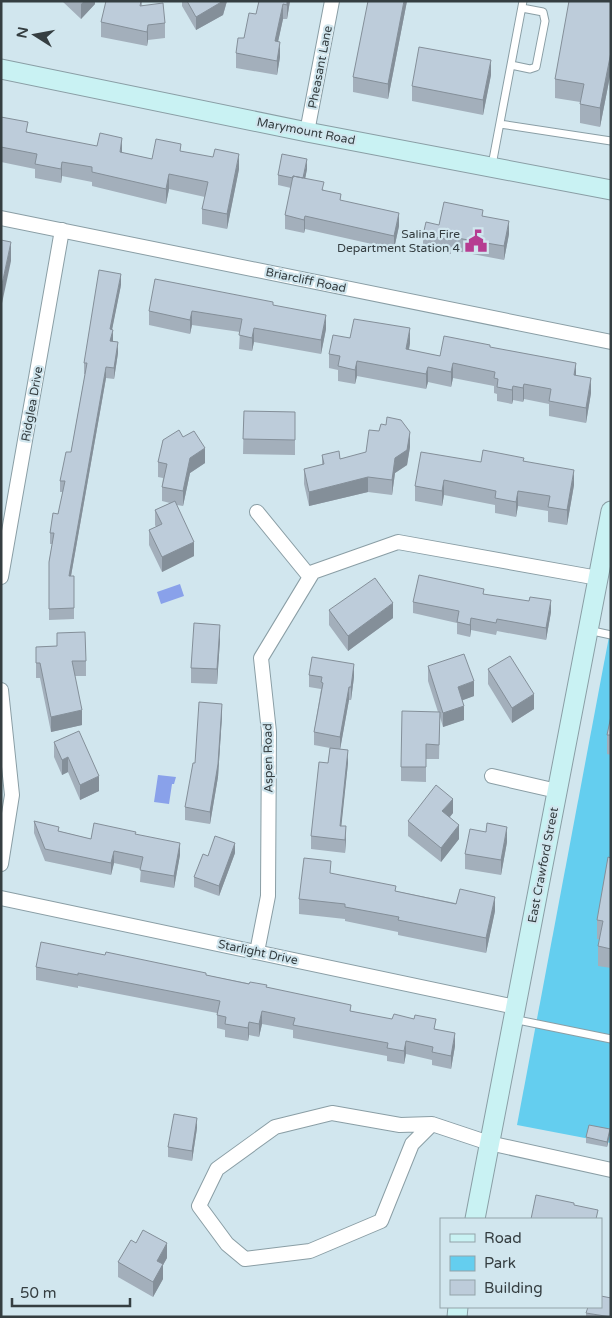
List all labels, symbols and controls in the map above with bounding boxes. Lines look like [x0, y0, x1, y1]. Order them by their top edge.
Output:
north arrow [10, 10, 60, 60]
street label: Pheasant Lane [305, 24, 335, 110]
text: N [13, 25, 32, 40]
street label: Marymount Road [256, 115, 356, 147]
place label: Salina Fire Department Station 4 [337, 227, 460, 255]
public building icon: Salina Fire Department Station 4 [463, 228, 489, 254]
street label: Briarcliff Road [264, 265, 348, 295]
street label: Ridglea Drive [19, 365, 46, 443]
street label: Aspen Road [260, 723, 276, 793]
street label: East Crawford Street [525, 806, 561, 924]
street label: Starlight Drive [217, 937, 299, 967]
legend [440, 1218, 602, 1308]
text: Road [484, 1229, 522, 1247]
text: Park [484, 1254, 516, 1272]
scale bar [12, 1276, 130, 1308]
text: Building [484, 1279, 543, 1297]
text: 50 m [20, 1284, 57, 1302]

